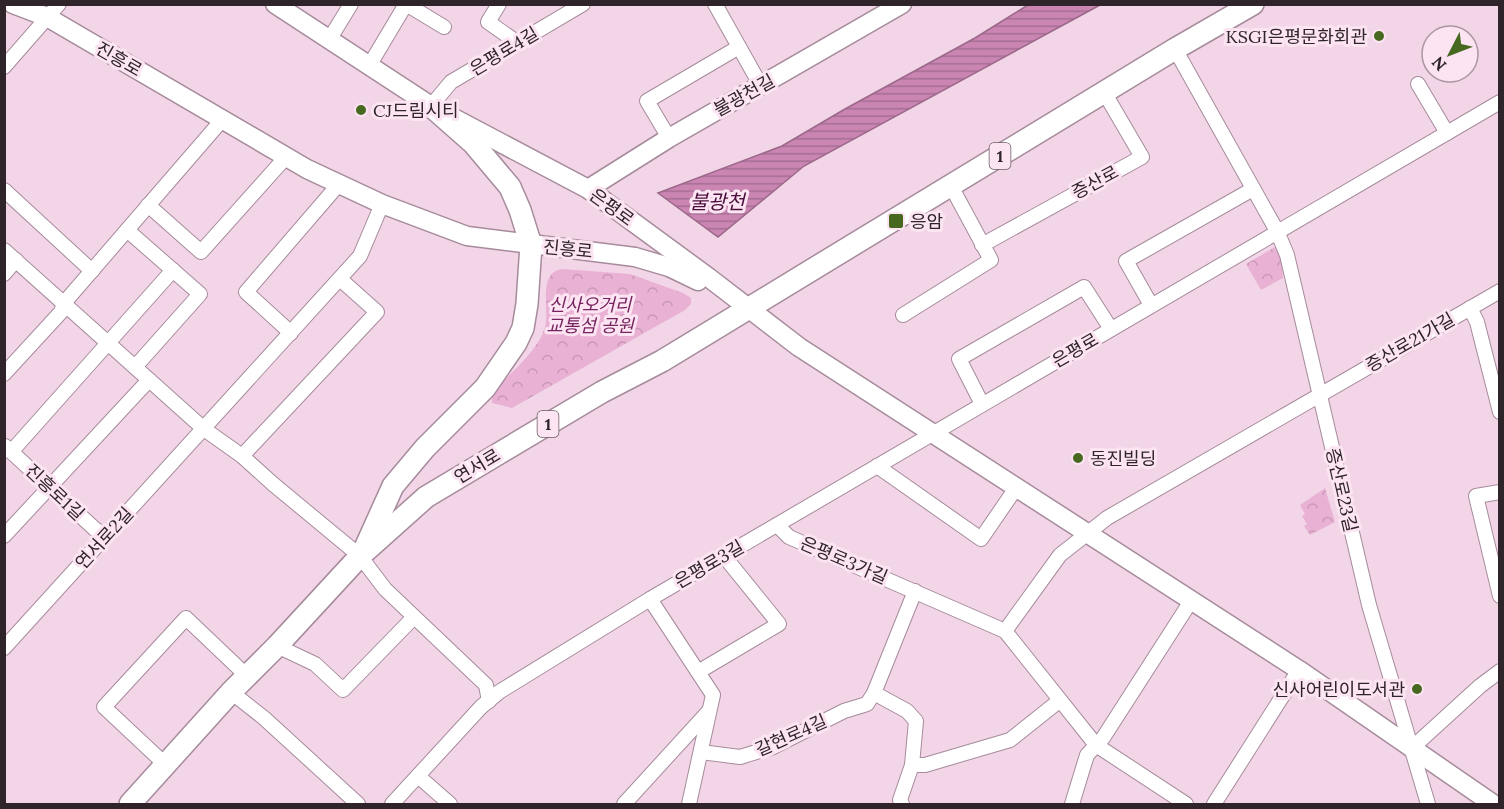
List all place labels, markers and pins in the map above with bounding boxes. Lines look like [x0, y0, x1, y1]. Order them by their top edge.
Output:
place label: KSGI은평문화회관 [1225, 25, 1367, 48]
marker: KSGI은평문화회관 [1372, 29, 1386, 43]
place label: CJ드림시티 [373, 99, 459, 122]
marker: CJ드림시티 [354, 103, 368, 117]
place label: 응암 [910, 210, 943, 233]
marker: 응암 [887, 212, 905, 230]
place label: 동진빌딩 [1090, 447, 1156, 470]
marker: 동진빌딩 [1071, 451, 1085, 465]
place label: 신사어린이도서관 [1273, 678, 1405, 701]
marker: 신사어린이도서관 [1410, 682, 1424, 696]

